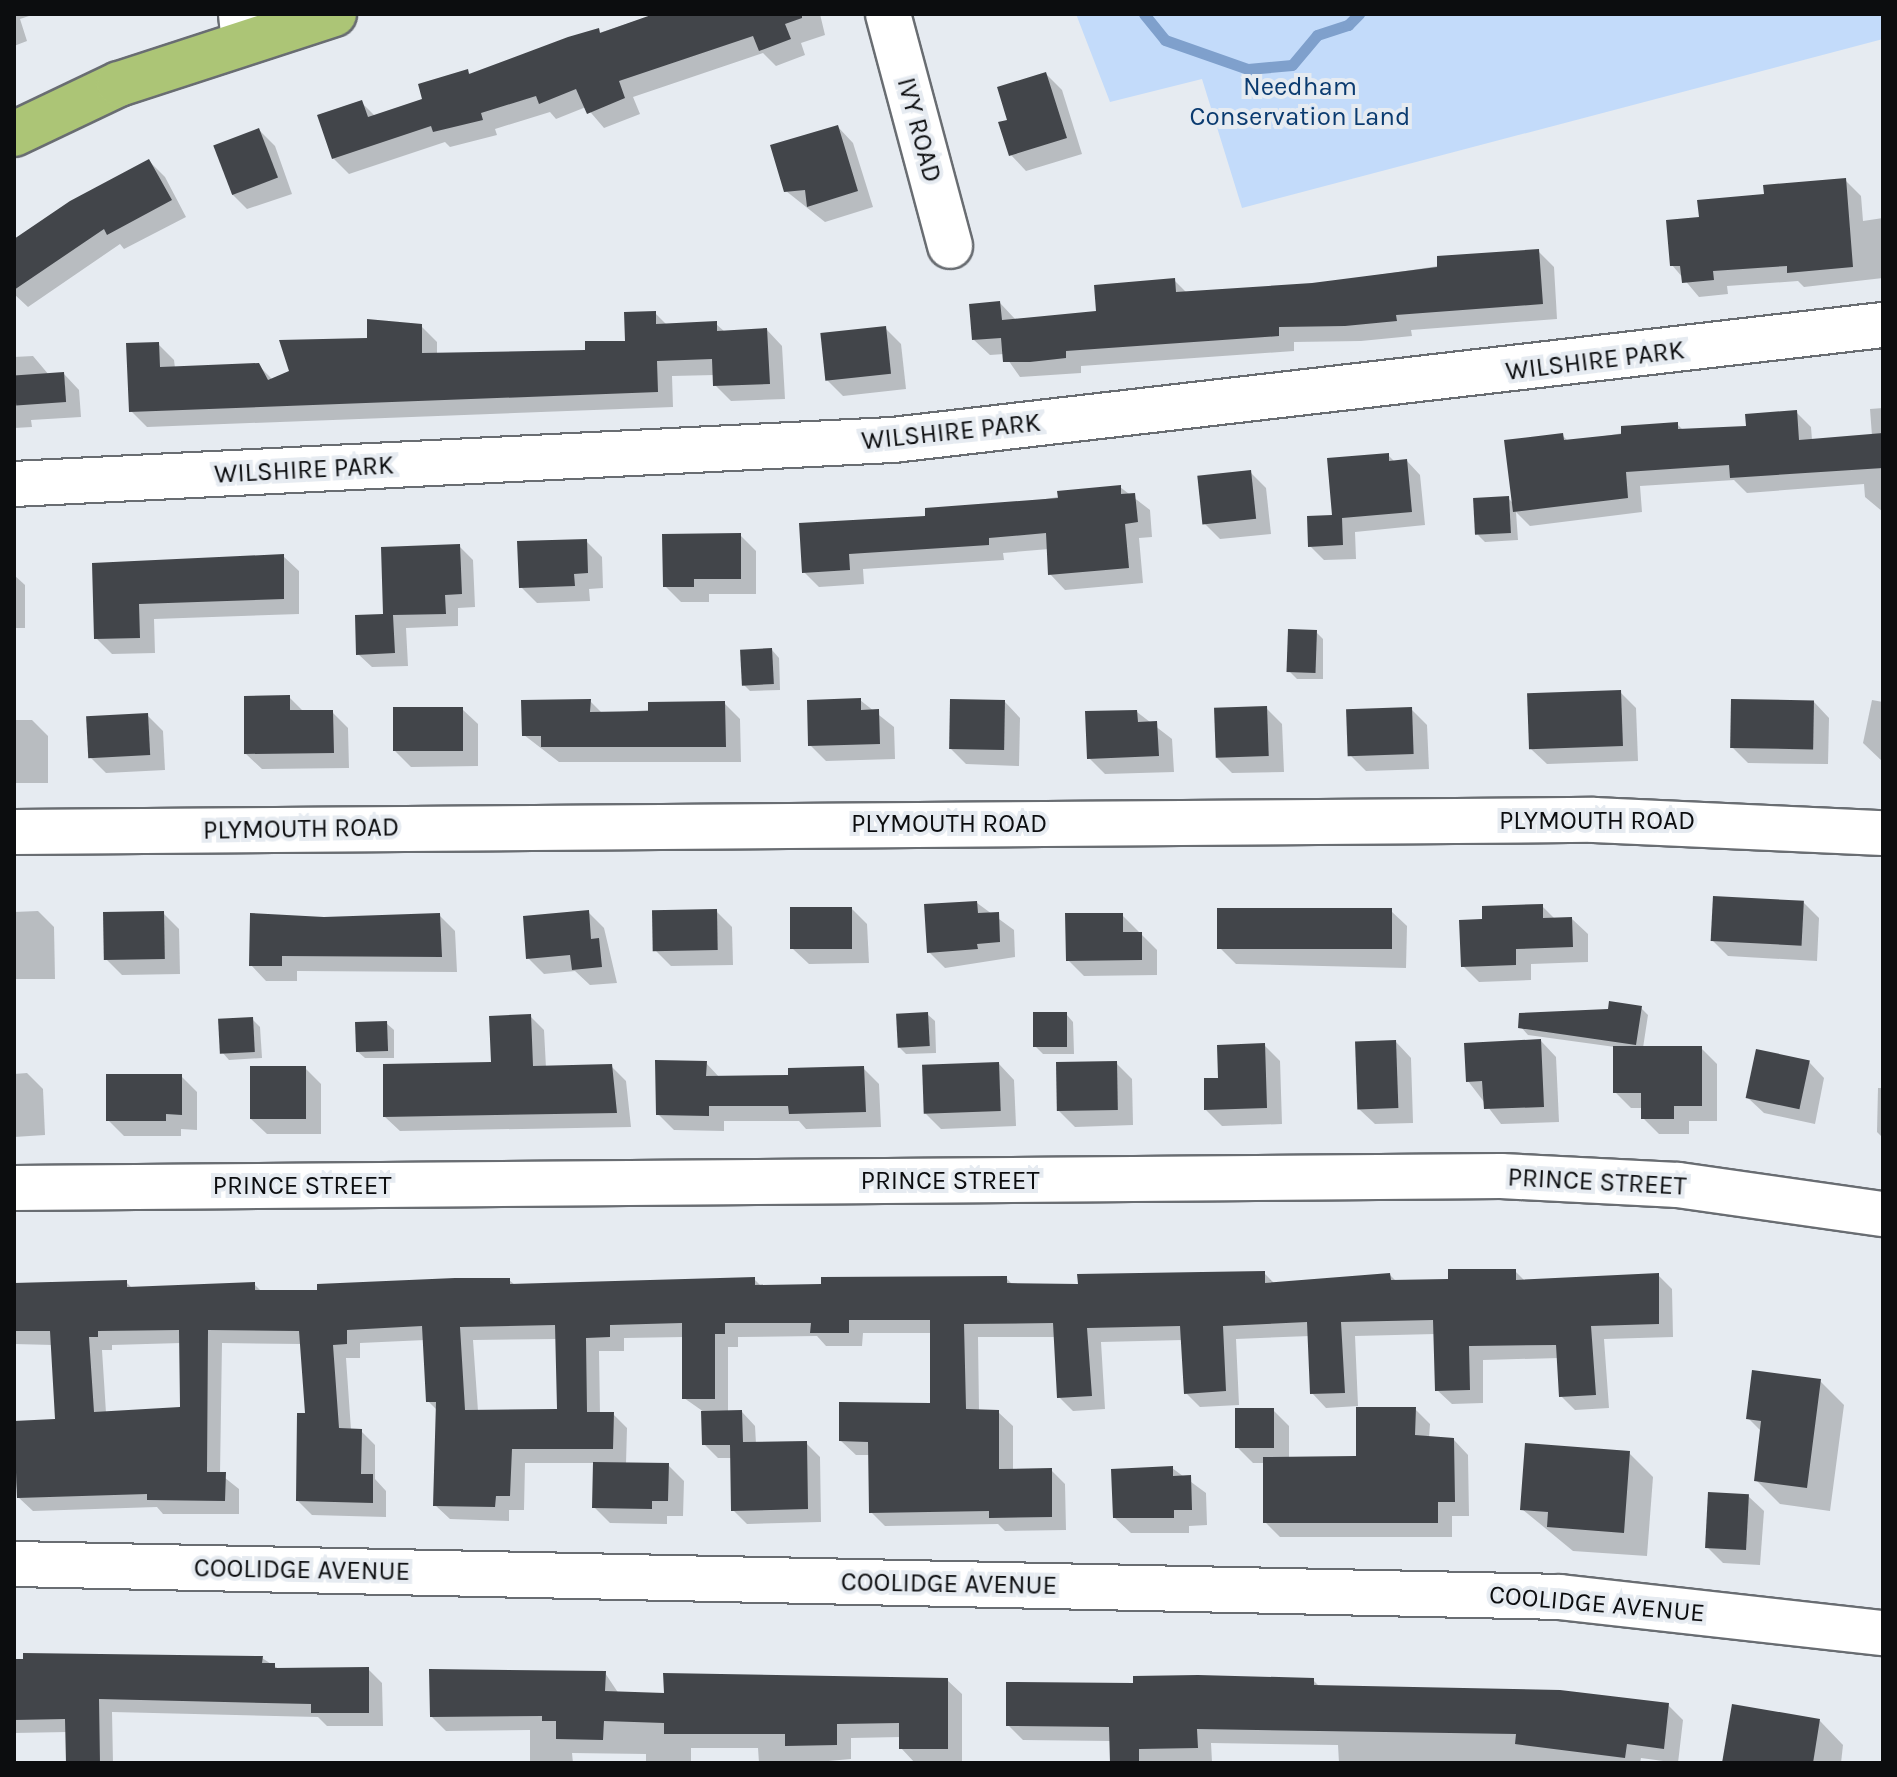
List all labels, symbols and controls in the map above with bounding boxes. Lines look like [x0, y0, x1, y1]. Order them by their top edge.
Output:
park label: Needham Conservation Land [1190, 71, 1410, 132]
street label: IVY ROAD [890, 74, 948, 186]
street label: WILSHIRE PARK [1504, 335, 1686, 387]
street label: WILSHIRE PARK [860, 407, 1042, 457]
street label: WILSHIRE PARK [213, 450, 395, 490]
street label: PLYMOUTH ROAD [1499, 805, 1695, 837]
street label: PLYMOUTH ROAD [851, 808, 1047, 840]
street label: PLYMOUTH ROAD [203, 812, 399, 846]
street label: PRINCE STREET [1507, 1162, 1687, 1202]
street label: PRINCE STREET [861, 1165, 1039, 1197]
street label: PRINCE STREET [213, 1170, 391, 1202]
street label: COOLIDGE AVENUE [194, 1553, 410, 1587]
street label: COOLIDGE AVENUE [841, 1567, 1057, 1601]
street label: COOLIDGE AVENUE [1488, 1579, 1706, 1629]

